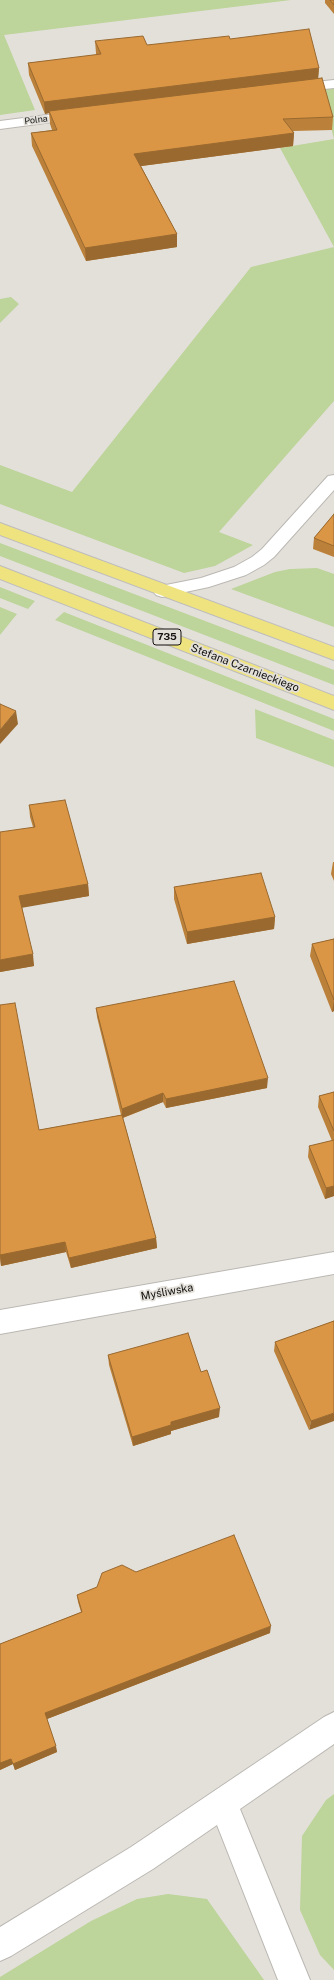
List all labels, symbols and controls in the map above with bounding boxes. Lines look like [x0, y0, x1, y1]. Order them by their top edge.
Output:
street label: Polna [24, 113, 48, 127]
road number: 735 [153, 629, 181, 645]
street label: Stefana Czarnieckiego [189, 641, 301, 695]
street label: Myśliwska [140, 1281, 194, 1303]

